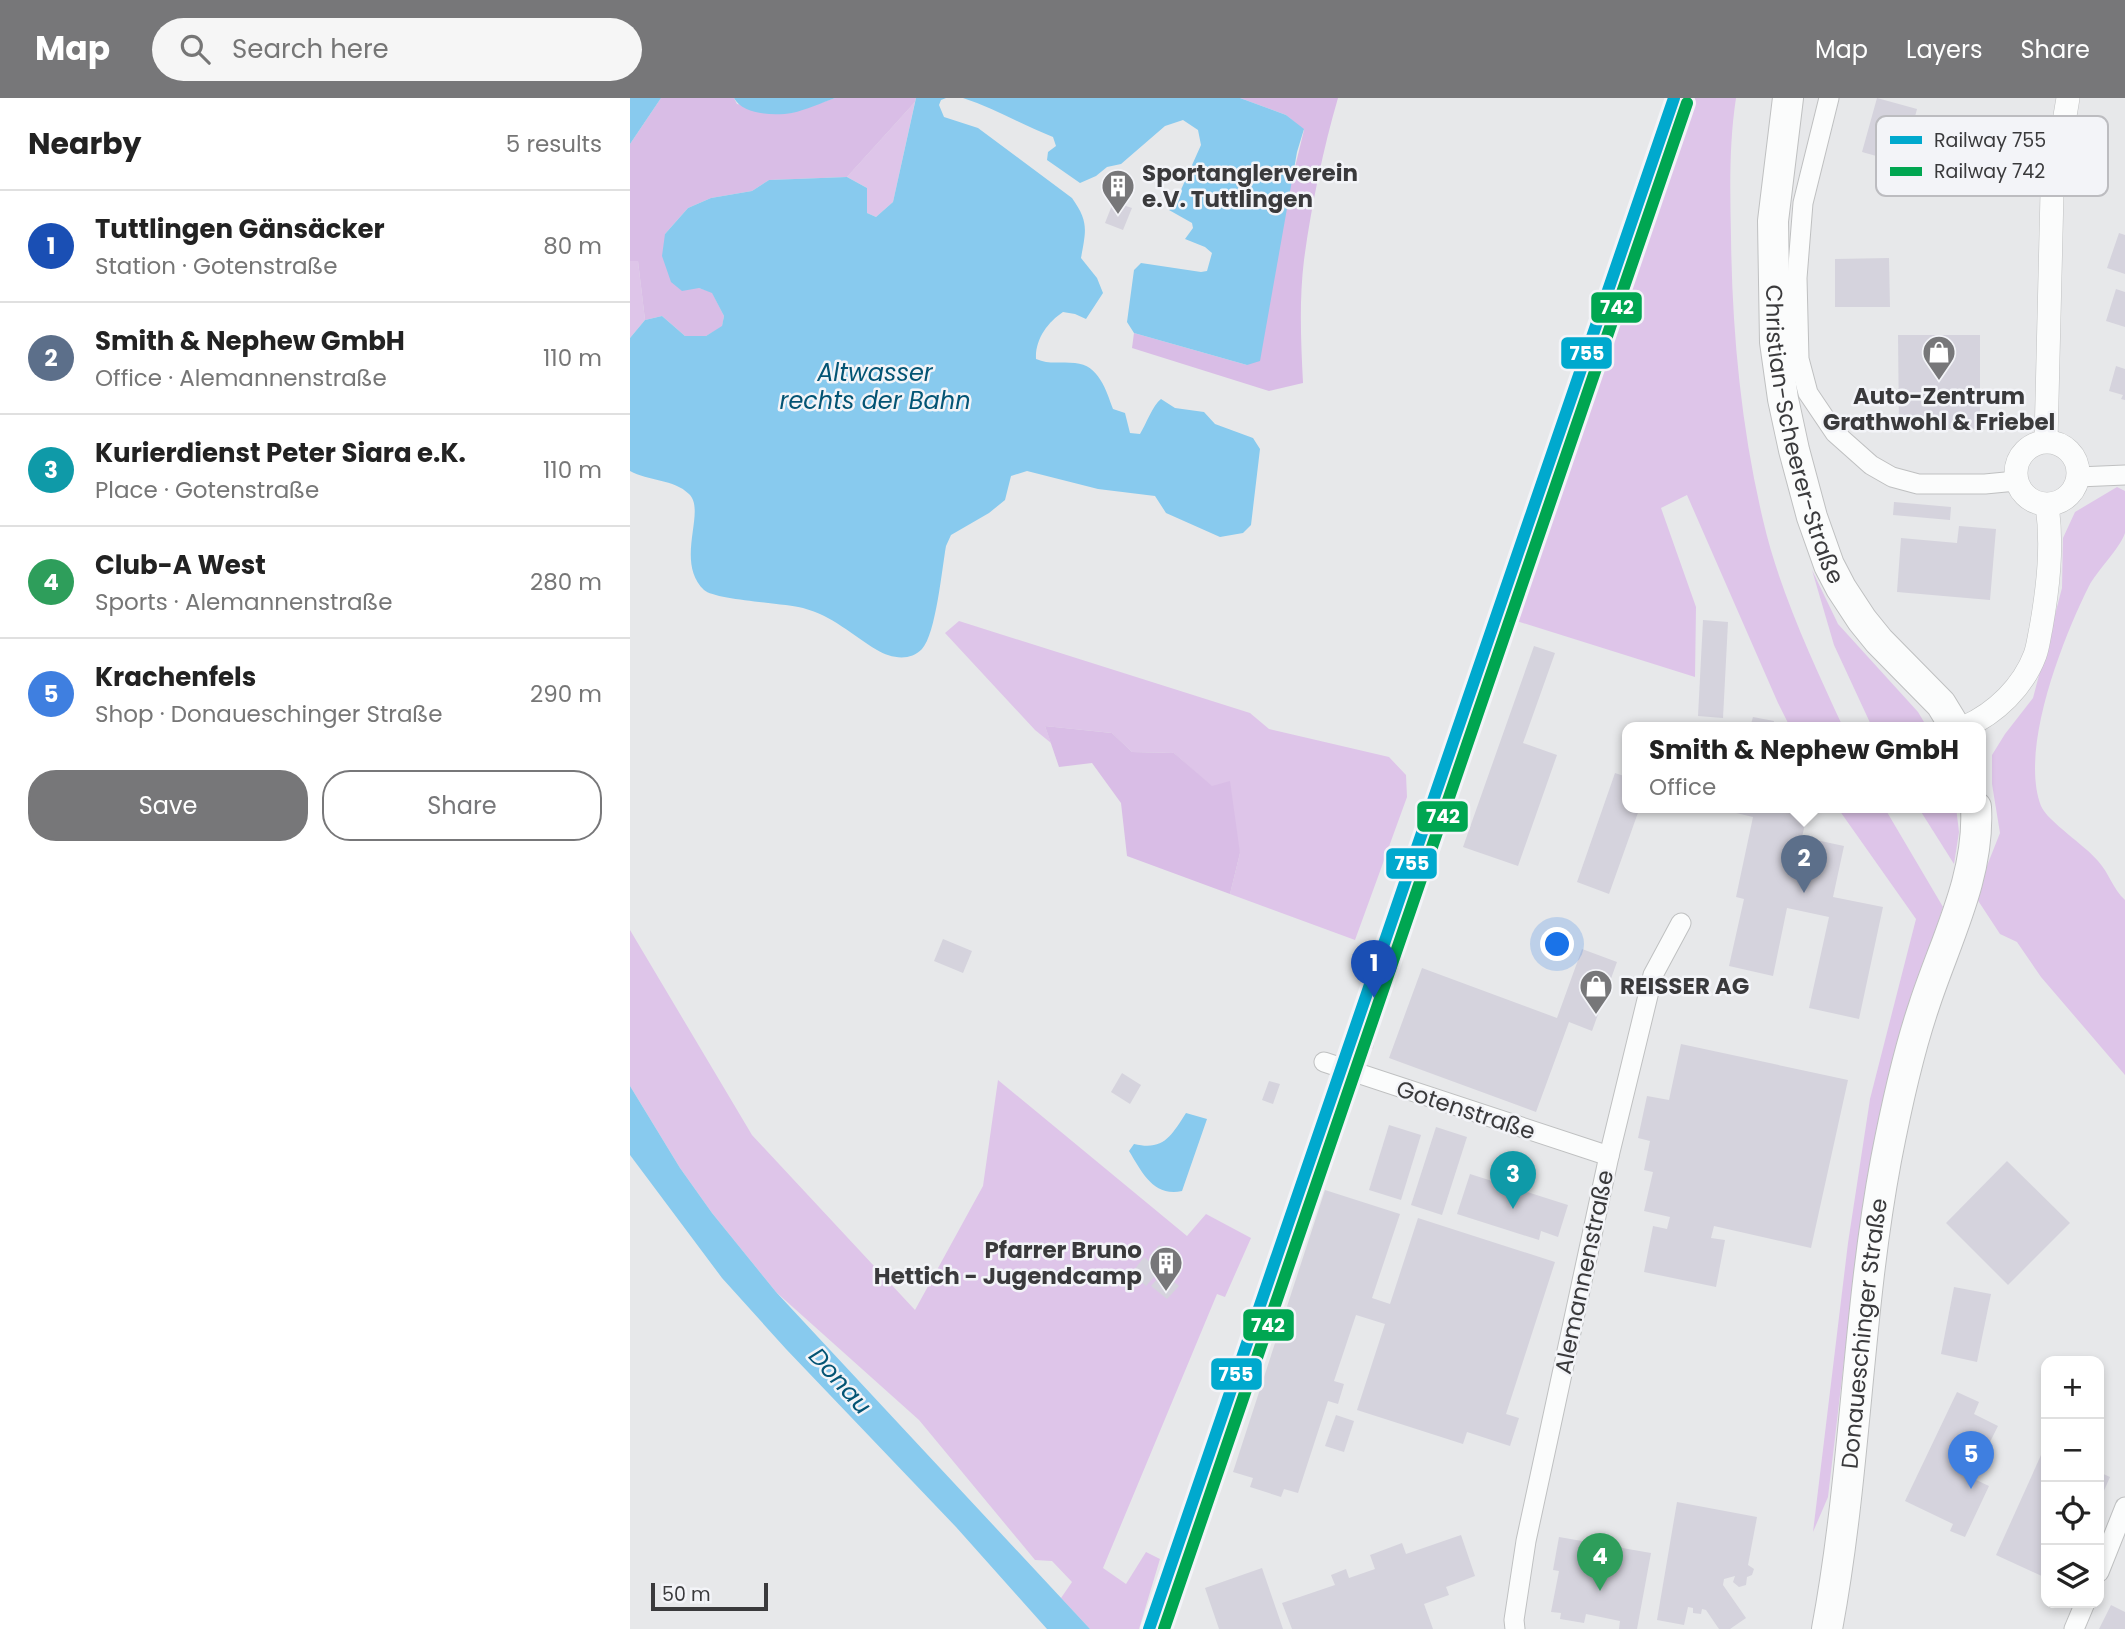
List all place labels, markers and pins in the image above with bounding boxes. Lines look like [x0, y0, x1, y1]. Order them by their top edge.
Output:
place label: Sportanglerverein e.V. Tuttlingen [1142, 157, 1358, 215]
building icon: Sportanglerverein e.V. Tuttlingen [1099, 167, 1137, 216]
shop icon: Auto-Zentrum Grathwohl & Friebel [1920, 333, 1958, 382]
place label: Auto-Zentrum Grathwohl & Friebel [1823, 380, 2055, 438]
pin: 2 [1781, 835, 1827, 893]
pin: 1 [1351, 940, 1397, 998]
shop icon: REISSER AG [1577, 967, 1615, 1016]
place label: REISSER AG [1620, 970, 1749, 1002]
pin: 3 [1490, 1151, 1536, 1209]
place label: Pfarrer Bruno Hettich - Jugendcamp [874, 1234, 1142, 1292]
building icon: Pfarrer Bruno Hettich - Jugendcamp [1147, 1244, 1185, 1293]
pin: 5 [1948, 1431, 1994, 1489]
pin: 4 [1577, 1533, 1623, 1591]

